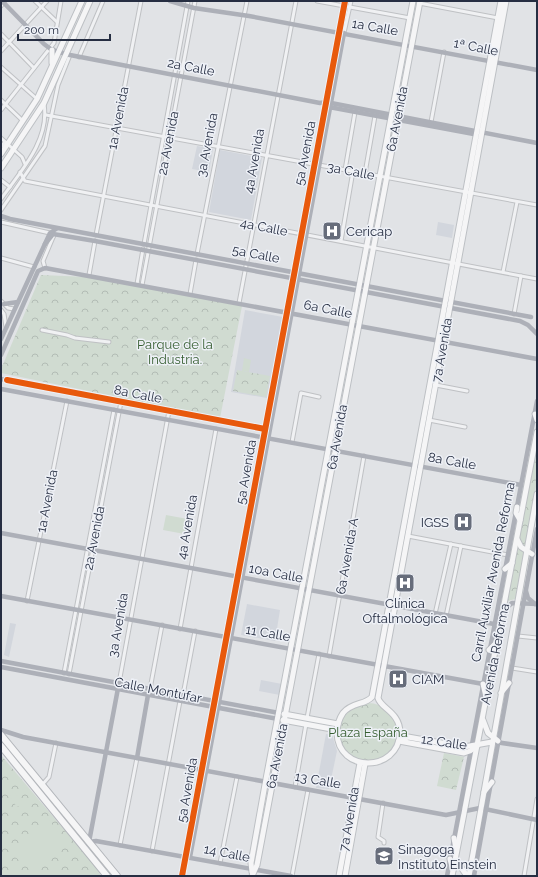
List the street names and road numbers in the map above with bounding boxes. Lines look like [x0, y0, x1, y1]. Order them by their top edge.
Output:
street label: 1a Calle [351, 16, 400, 39]
street label: 1ª Calle [452, 35, 500, 59]
street label: 2a Calle [166, 55, 216, 79]
street label: 1a Avenida [105, 85, 131, 151]
street label: 6a Avenida [383, 85, 411, 153]
street label: 2a Avenida [154, 110, 182, 176]
street label: 3a Avenida [193, 112, 221, 178]
street label: 5a Avenida [291, 119, 319, 187]
street label: 4a Avenida [241, 128, 267, 194]
street label: 3a Calle [326, 159, 376, 183]
street label: 4a Calle [239, 215, 289, 239]
street label: 5a Calle [231, 242, 281, 266]
street label: 6a Calle [303, 297, 354, 321]
street label: 7a Avenida [429, 317, 455, 383]
street label: 8a Calle [113, 382, 164, 406]
street label: 6a Avenida [324, 403, 350, 471]
street label: 5a Avenida [233, 439, 259, 505]
street label: 8a Calle [427, 449, 478, 473]
street label: 1a Avenida [34, 468, 60, 534]
street label: Carril Auxiliar Avenida Reforma [468, 480, 518, 664]
street label: 4a Avenida [174, 494, 200, 560]
street label: 2a Avenida [80, 505, 108, 571]
street label: 6a Avenida A [333, 516, 361, 596]
street label: 10a Calle [248, 560, 305, 586]
street label: 3a Avenida [105, 592, 131, 658]
street label: Avenida Reforma [478, 602, 512, 706]
street label: 11 Calle [244, 622, 292, 644]
street label: Calle Montúfar [113, 674, 203, 706]
street label: 6a Avenida [263, 722, 291, 790]
street label: 12 Calle [420, 731, 468, 753]
street label: 5a Avenida [174, 757, 200, 823]
street label: 13 Calle [294, 769, 343, 791]
street label: 7a Avenida [336, 786, 362, 852]
street label: 14 Calle [203, 841, 252, 865]

